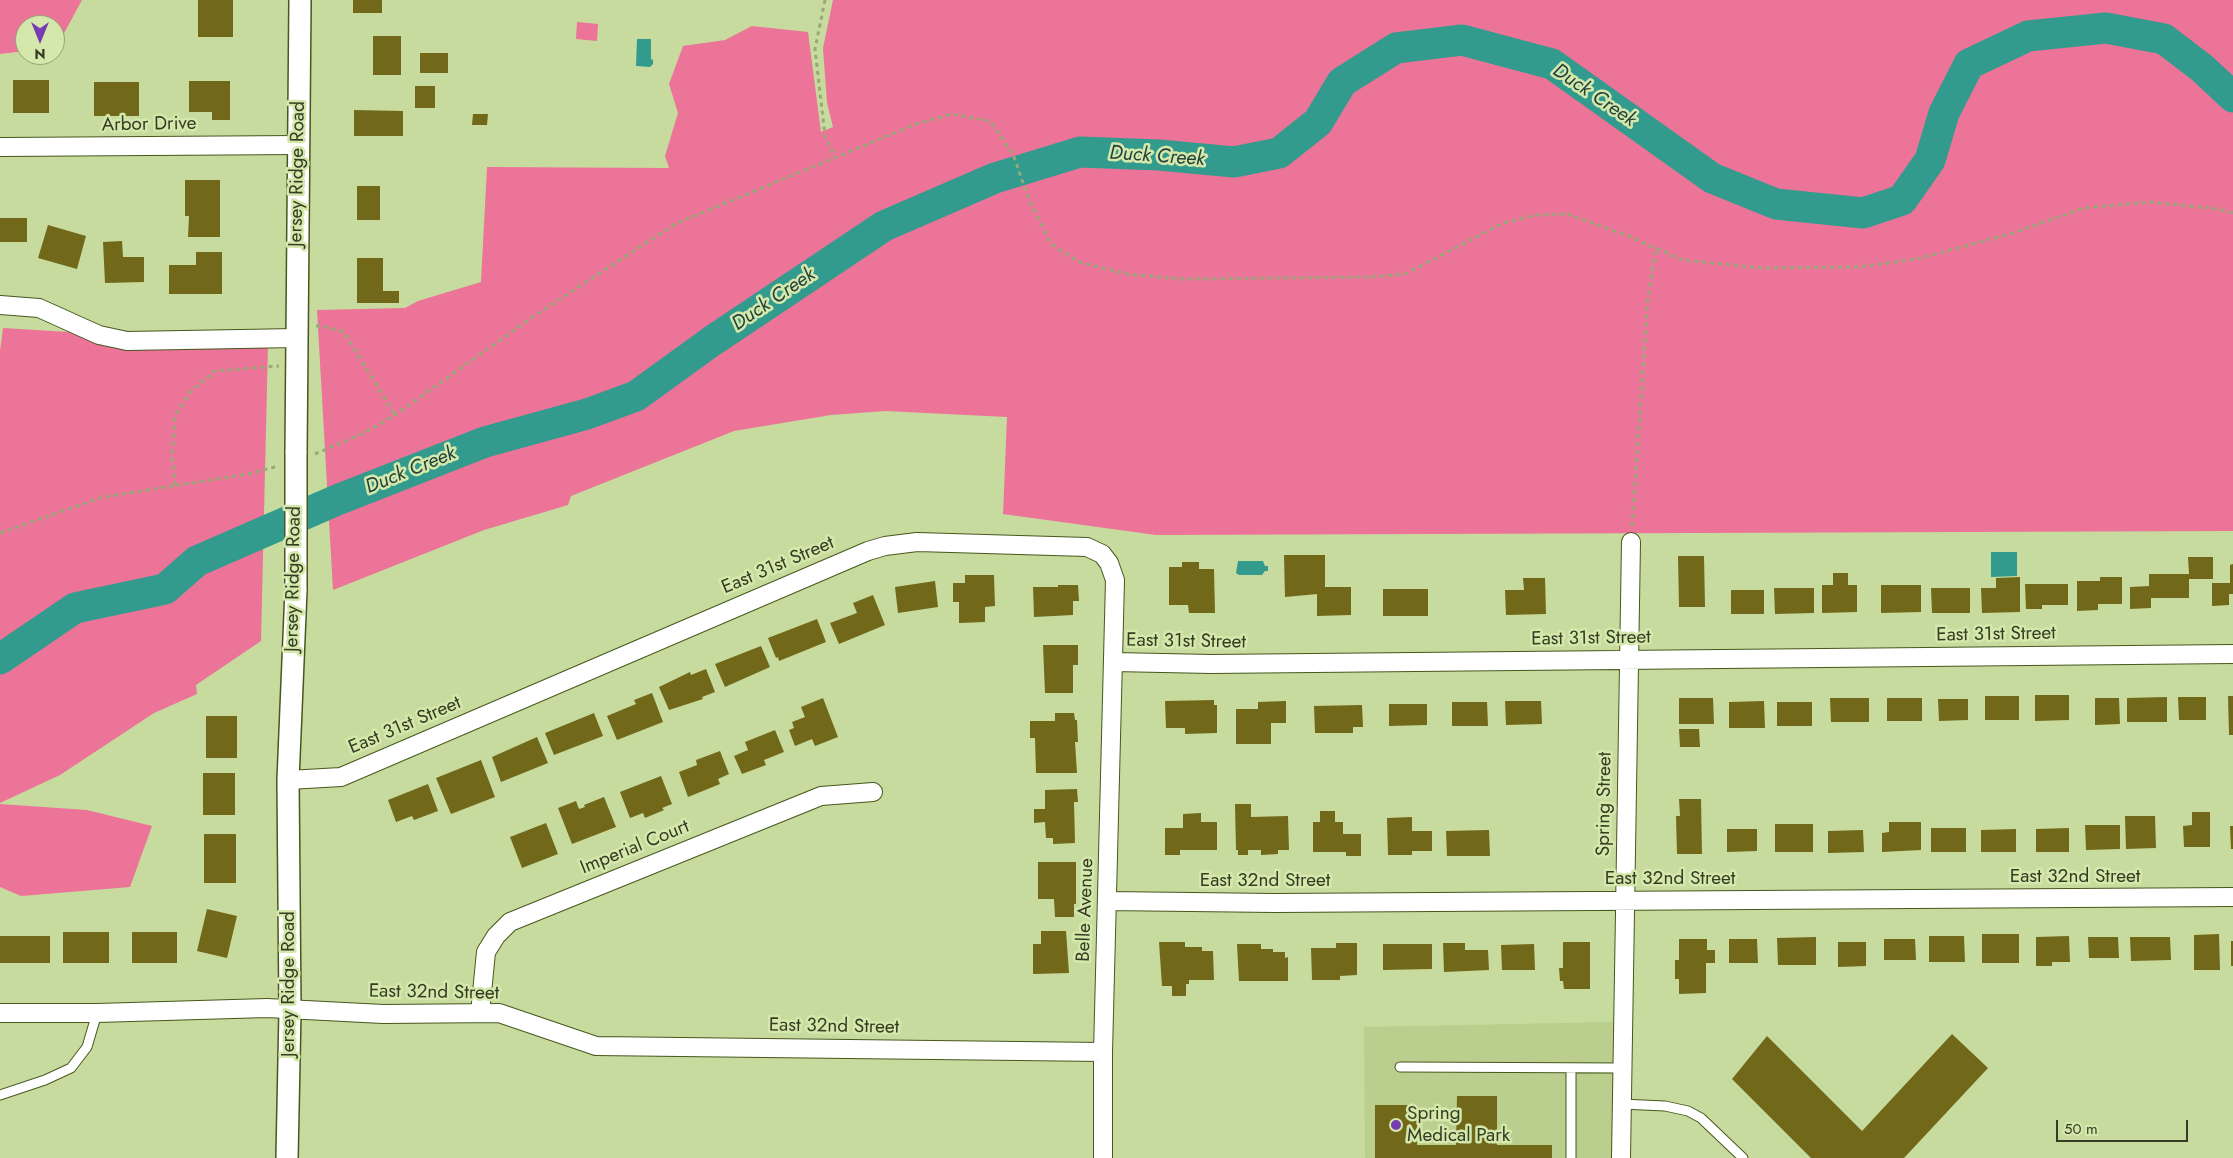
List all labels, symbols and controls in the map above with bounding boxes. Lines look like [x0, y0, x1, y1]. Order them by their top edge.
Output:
north arrow [15, 15, 65, 65]
text: N [34, 44, 46, 64]
water label: Duck Creek [1548, 59, 1640, 133]
street label: Jersey Ridge Road [285, 101, 311, 247]
street label: Arbor Drive [101, 113, 197, 137]
water label: Duck Creek [1109, 142, 1205, 172]
water label: Duck Creek [728, 263, 820, 337]
water label: Duck Creek [362, 442, 460, 500]
street label: Jersey Ridge Road [281, 506, 307, 652]
street label: East 31st Street [718, 532, 838, 600]
street label: East 31st Street [1936, 623, 2056, 647]
street label: East 31st Street [1531, 627, 1651, 651]
street label: East 31st Street [1126, 630, 1246, 654]
street label: East 31st Street [345, 692, 465, 760]
street label: Spring Street [1593, 752, 1617, 856]
street label: Imperial Court [577, 816, 693, 880]
street label: Belle Avenue [1073, 858, 1099, 962]
street label: East 32nd Street [2010, 866, 2140, 888]
street label: East 32nd Street [1605, 868, 1735, 890]
street label: East 32nd Street [1200, 870, 1330, 892]
street label: Jersey Ridge Road [278, 911, 300, 1057]
street label: East 32nd Street [369, 980, 499, 1006]
street label: East 32nd Street [769, 1014, 899, 1040]
place label: Spring Medical Park [1407, 1103, 1510, 1147]
scale bar [2058, 1110, 2190, 1142]
marker: Spring Medical Park [1389, 1118, 1403, 1132]
text: 50 m [2064, 1118, 2098, 1140]

